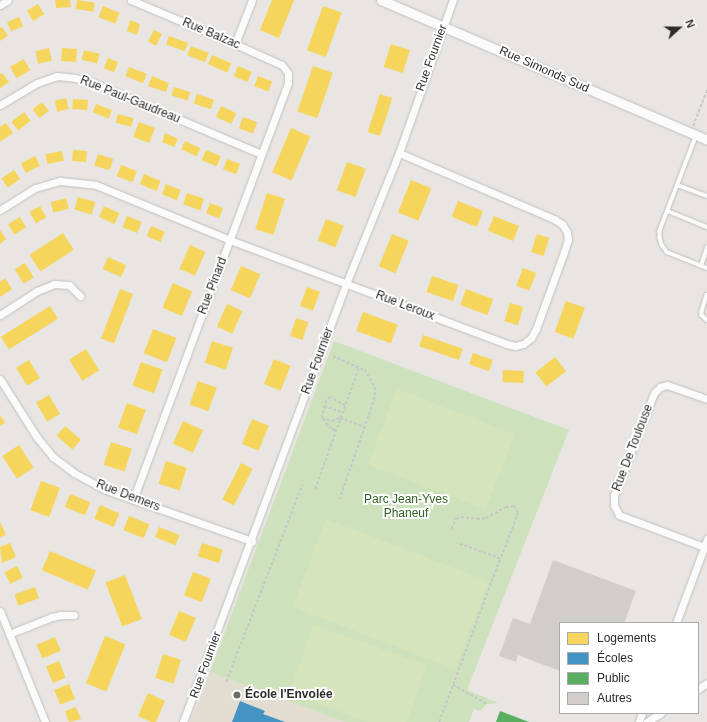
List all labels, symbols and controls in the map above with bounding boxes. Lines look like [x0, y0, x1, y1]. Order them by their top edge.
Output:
north arrow [659, 8, 699, 48]
street label: Rue Balzac [180, 15, 242, 53]
text: N [683, 18, 697, 30]
street label: Rue Fournier [413, 23, 451, 93]
street label: Rue Simonds Sud [497, 44, 591, 96]
street label: Rue Paul-Gaudreau [78, 73, 182, 127]
street label: Rue Pinard [196, 255, 230, 317]
street label: Rue Leroux [373, 288, 437, 324]
street label: Rue Fournier [299, 326, 337, 396]
street label: Rue De Toulouse [610, 402, 656, 494]
street label: Rue Demers [94, 477, 162, 515]
park label: Parc Jean-Yves Phaneuf [364, 493, 448, 521]
legend [559, 622, 699, 714]
street label: Rue Fournier [187, 630, 225, 700]
text: Logements [597, 631, 656, 645]
text: Écoles [597, 651, 633, 665]
text: Public [597, 671, 630, 685]
place label: École l'Envolée [245, 688, 333, 702]
marker: École l'Envolée [232, 690, 242, 700]
text: Autres [597, 691, 632, 705]

